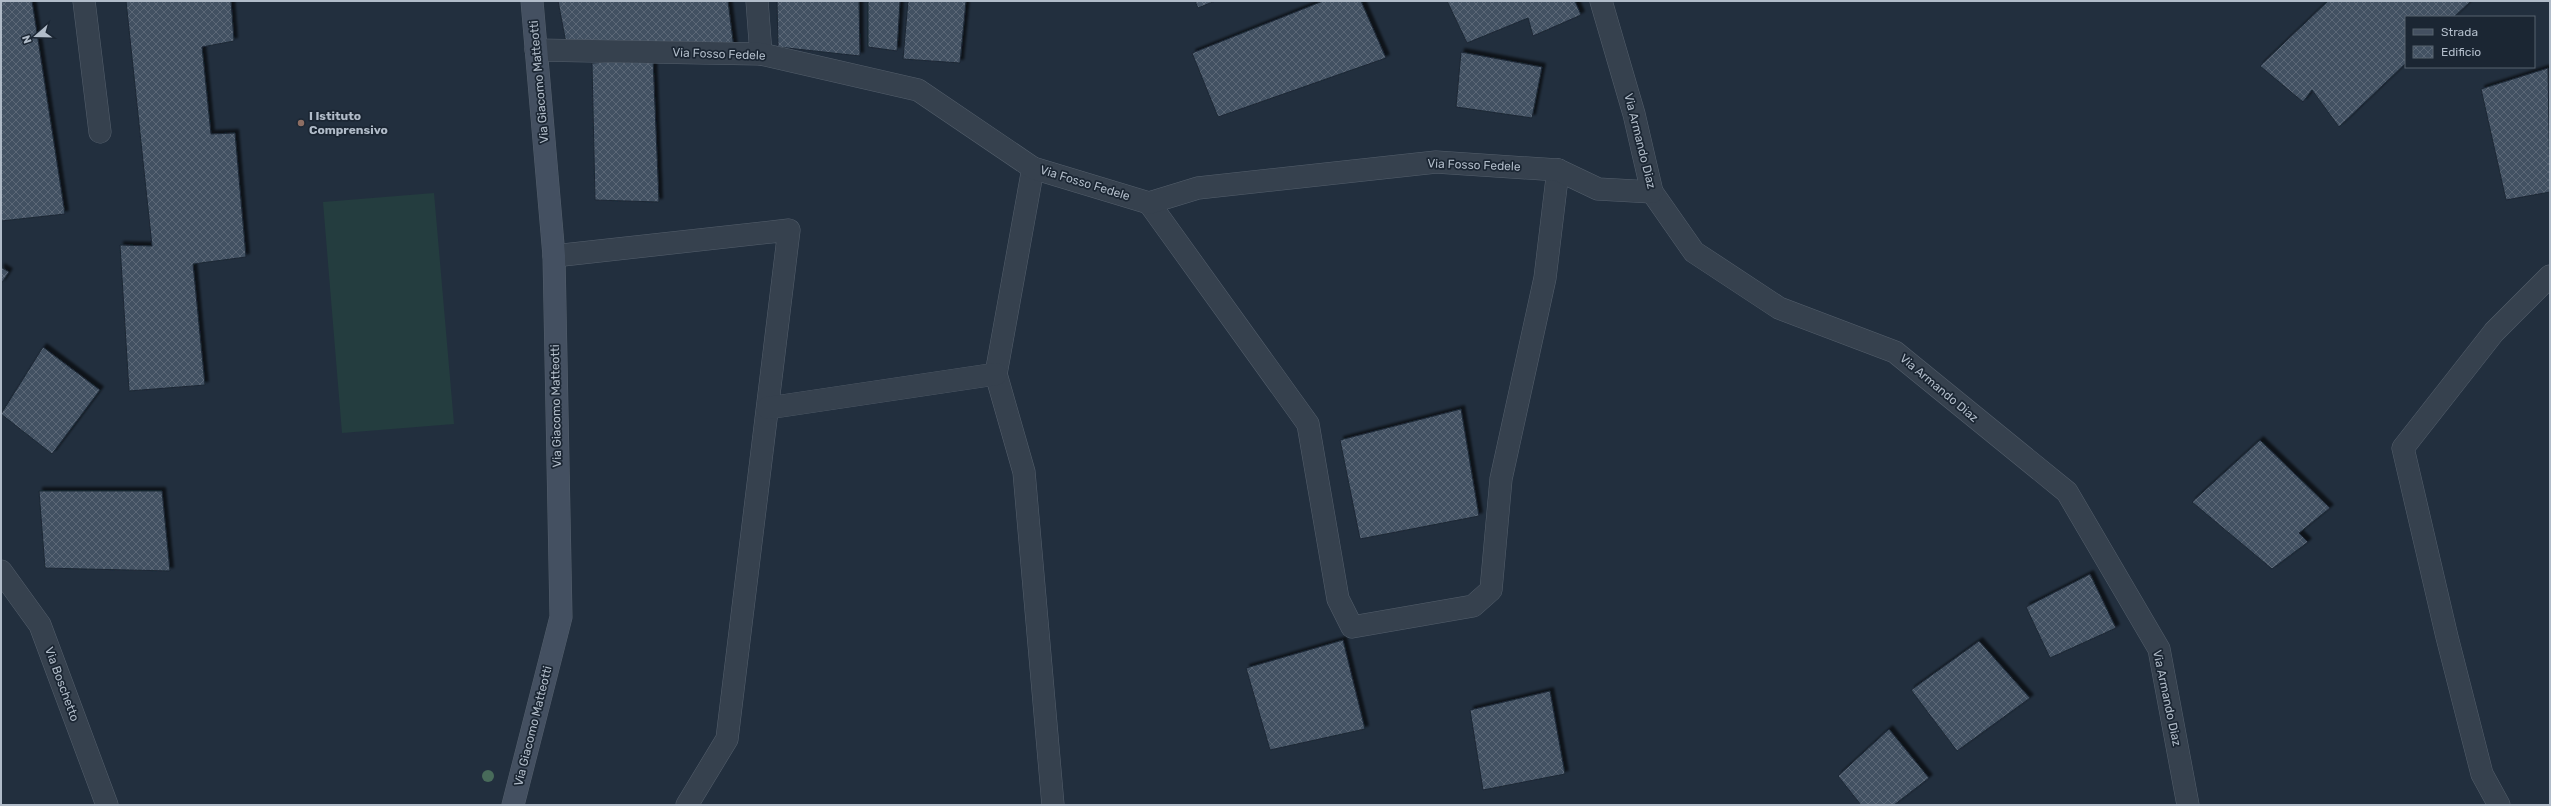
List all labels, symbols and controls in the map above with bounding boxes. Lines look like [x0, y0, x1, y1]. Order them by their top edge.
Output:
north arrow [16, 16, 56, 56]
legend [2405, 16, 2535, 68]
street label: Via Giacomo Matteotti [527, 20, 551, 144]
text: Strada [2441, 25, 2478, 39]
text: N [20, 33, 35, 45]
street label: Via Fosso Fedele [672, 45, 766, 63]
text: Edificio [2441, 45, 2481, 59]
street label: Via Armando Diaz [1621, 92, 1659, 190]
place label: I Istituto Comprensivo [309, 109, 388, 137]
marker: I Istituto Comprensivo [296, 118, 306, 128]
street label: Via Fosso Fedele [1427, 156, 1521, 174]
street label: Via Fosso Fedele [1038, 163, 1132, 203]
street label: Via Giacomo Matteotti [548, 344, 564, 468]
street label: Via Armando Diaz [1897, 351, 1981, 425]
street label: Via Boschetto [42, 645, 82, 723]
street label: Via Armando Diaz [2150, 649, 2184, 747]
street label: Via Giacomo Matteotti [511, 664, 555, 788]

